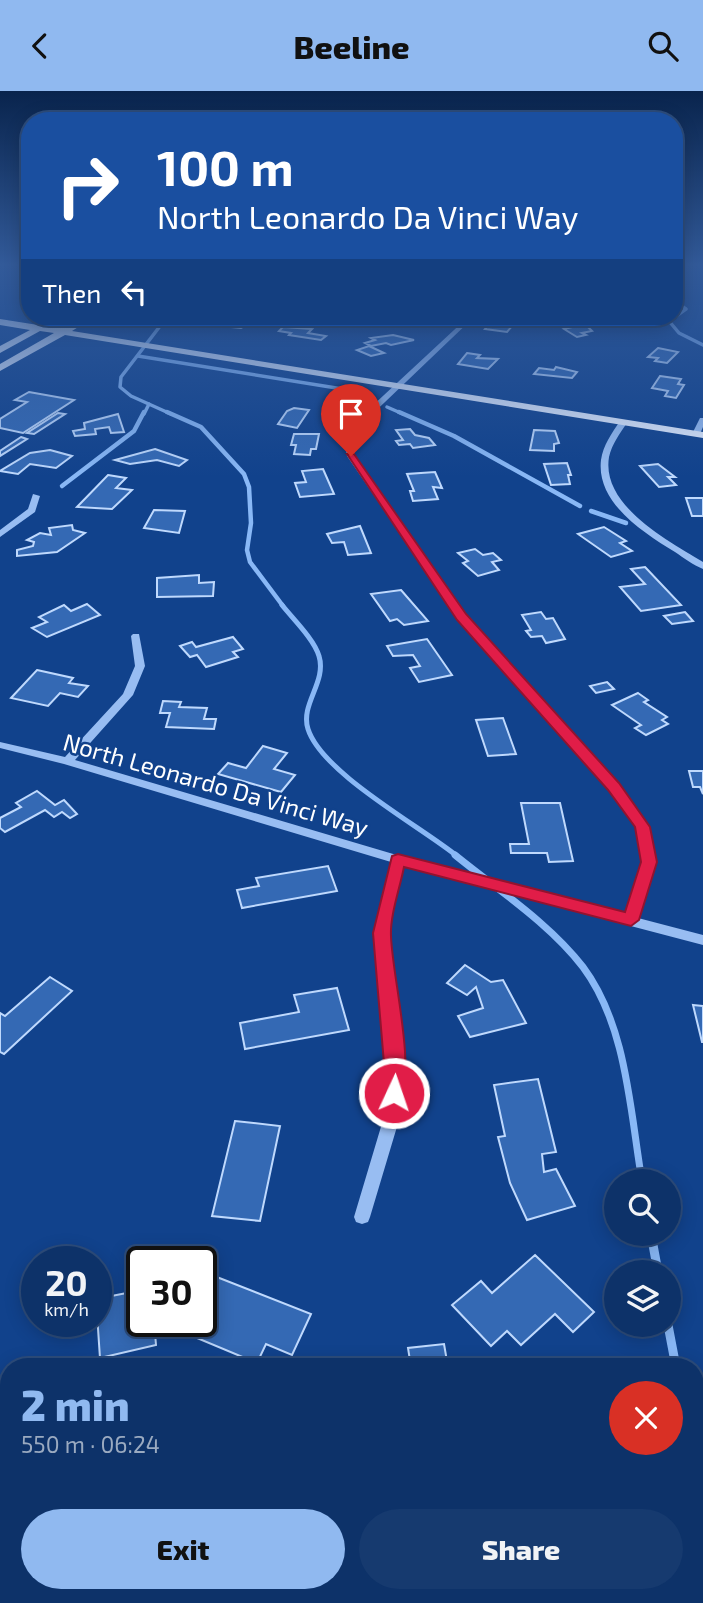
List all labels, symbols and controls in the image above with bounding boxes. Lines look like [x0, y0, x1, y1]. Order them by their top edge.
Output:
icon: back [21, 27, 59, 65]
text: Beeline [293, 27, 410, 65]
icon: search [644, 27, 682, 65]
text: 100 m [157, 137, 294, 196]
icon: right [42, 140, 133, 231]
text: North Leonardo Da Vinci Way [157, 197, 579, 235]
icon: left [115, 273, 153, 311]
text: Then [42, 277, 101, 308]
pin [321, 384, 381, 456]
icon: arrive [332, 395, 370, 433]
street label: North Leonardo Da Vinci Way [60, 726, 372, 842]
position arrow [357, 1056, 431, 1130]
map controls [604, 1169, 681, 1337]
button: search [604, 1169, 681, 1246]
speed limit sign: 30 [126, 1246, 217, 1337]
button: layers [604, 1260, 681, 1337]
text: 20 [45, 1261, 88, 1303]
text: km/h [44, 1298, 89, 1320]
text: 2 min [21, 1379, 130, 1429]
button: close [609, 1381, 683, 1455]
text: 550 m · 06:24 [21, 1430, 160, 1458]
button: Exit [21, 1509, 345, 1589]
button: Share [359, 1509, 683, 1589]

